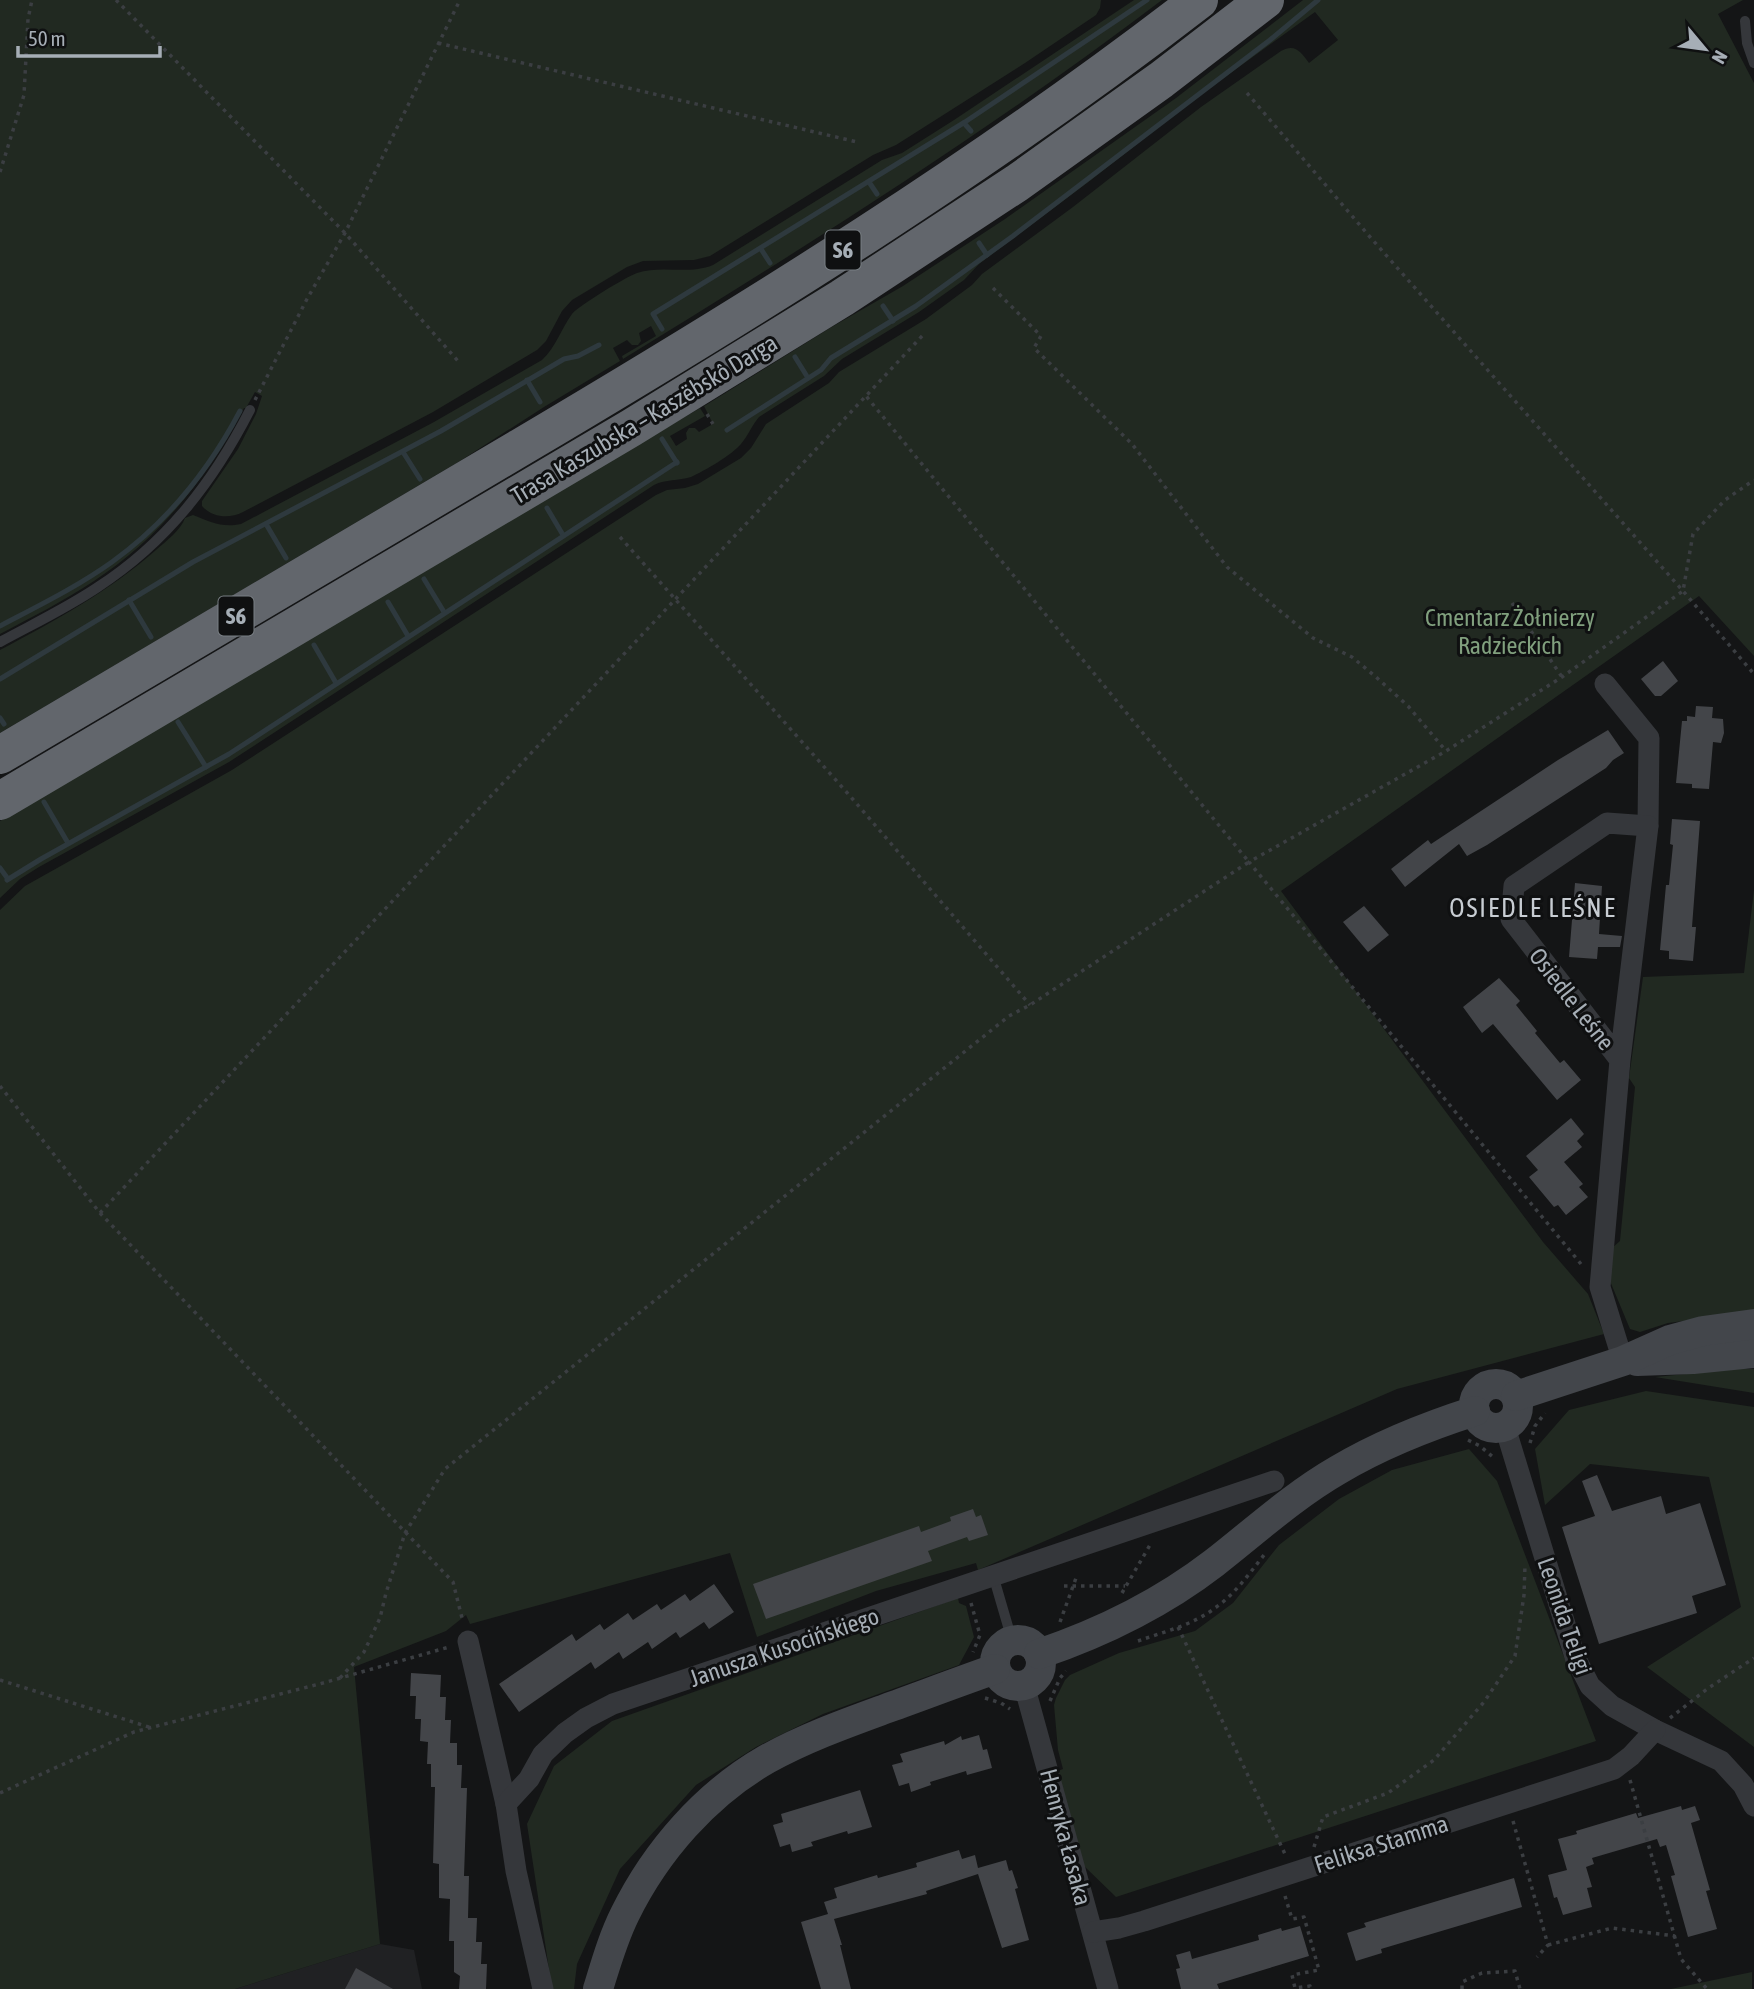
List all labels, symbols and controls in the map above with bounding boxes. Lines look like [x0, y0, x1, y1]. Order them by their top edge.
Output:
scale bar [18, 14, 159, 58]
north arrow [1670, 14, 1740, 84]
text: 50 m [28, 26, 66, 50]
text: N [1708, 47, 1732, 67]
road number: S6 [826, 230, 860, 270]
street label: Trasa Kaszubska – Kaszëbskô Darga [506, 329, 782, 509]
road number: S6 [218, 596, 254, 636]
park label: Cmentarz Żołnierzy Radzieckich [1425, 604, 1595, 659]
district label: OSIEDLE LEŚNE [1449, 893, 1617, 923]
street label: Osiedle Leśne [1524, 943, 1620, 1055]
street label: Leonida Teligi [1532, 1554, 1598, 1678]
street label: Janusza Kusocińskiego [686, 1602, 882, 1692]
street label: Henryka Łasaka [1035, 1766, 1097, 1908]
street label: Feliksa Stamma [1311, 1810, 1451, 1878]

